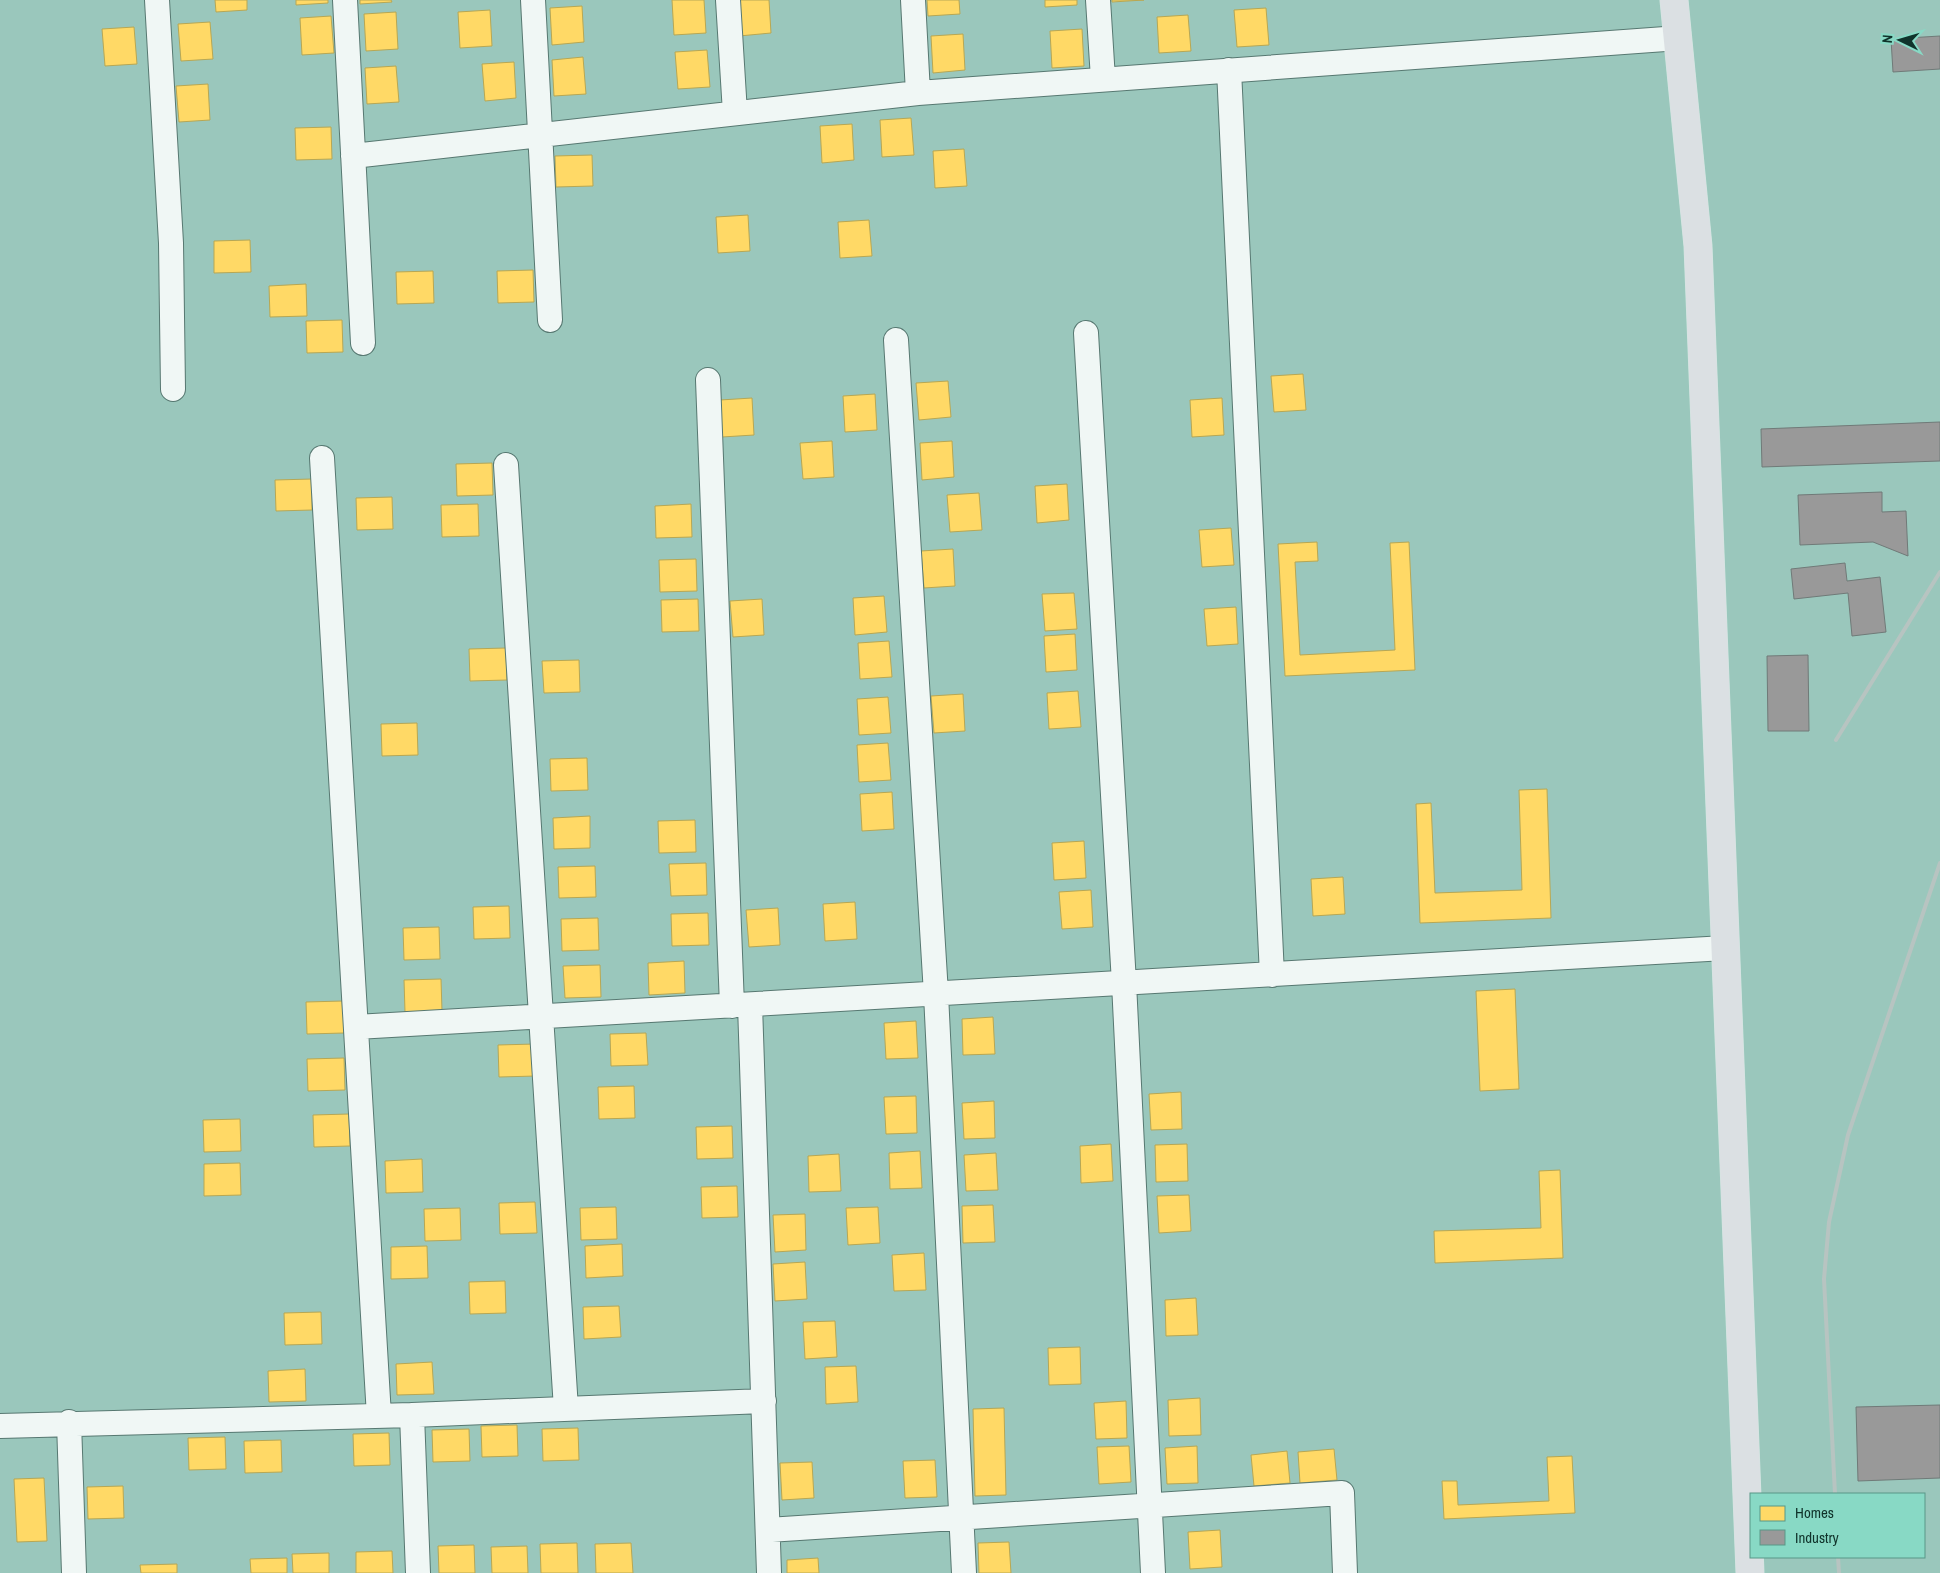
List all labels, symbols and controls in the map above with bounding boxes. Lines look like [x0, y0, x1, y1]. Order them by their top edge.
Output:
north arrow [1875, 15, 1925, 65]
text: N [1878, 34, 1896, 44]
legend [1750, 1493, 1925, 1558]
text: Homes [1795, 1502, 1834, 1523]
text: Industry [1795, 1527, 1840, 1548]

